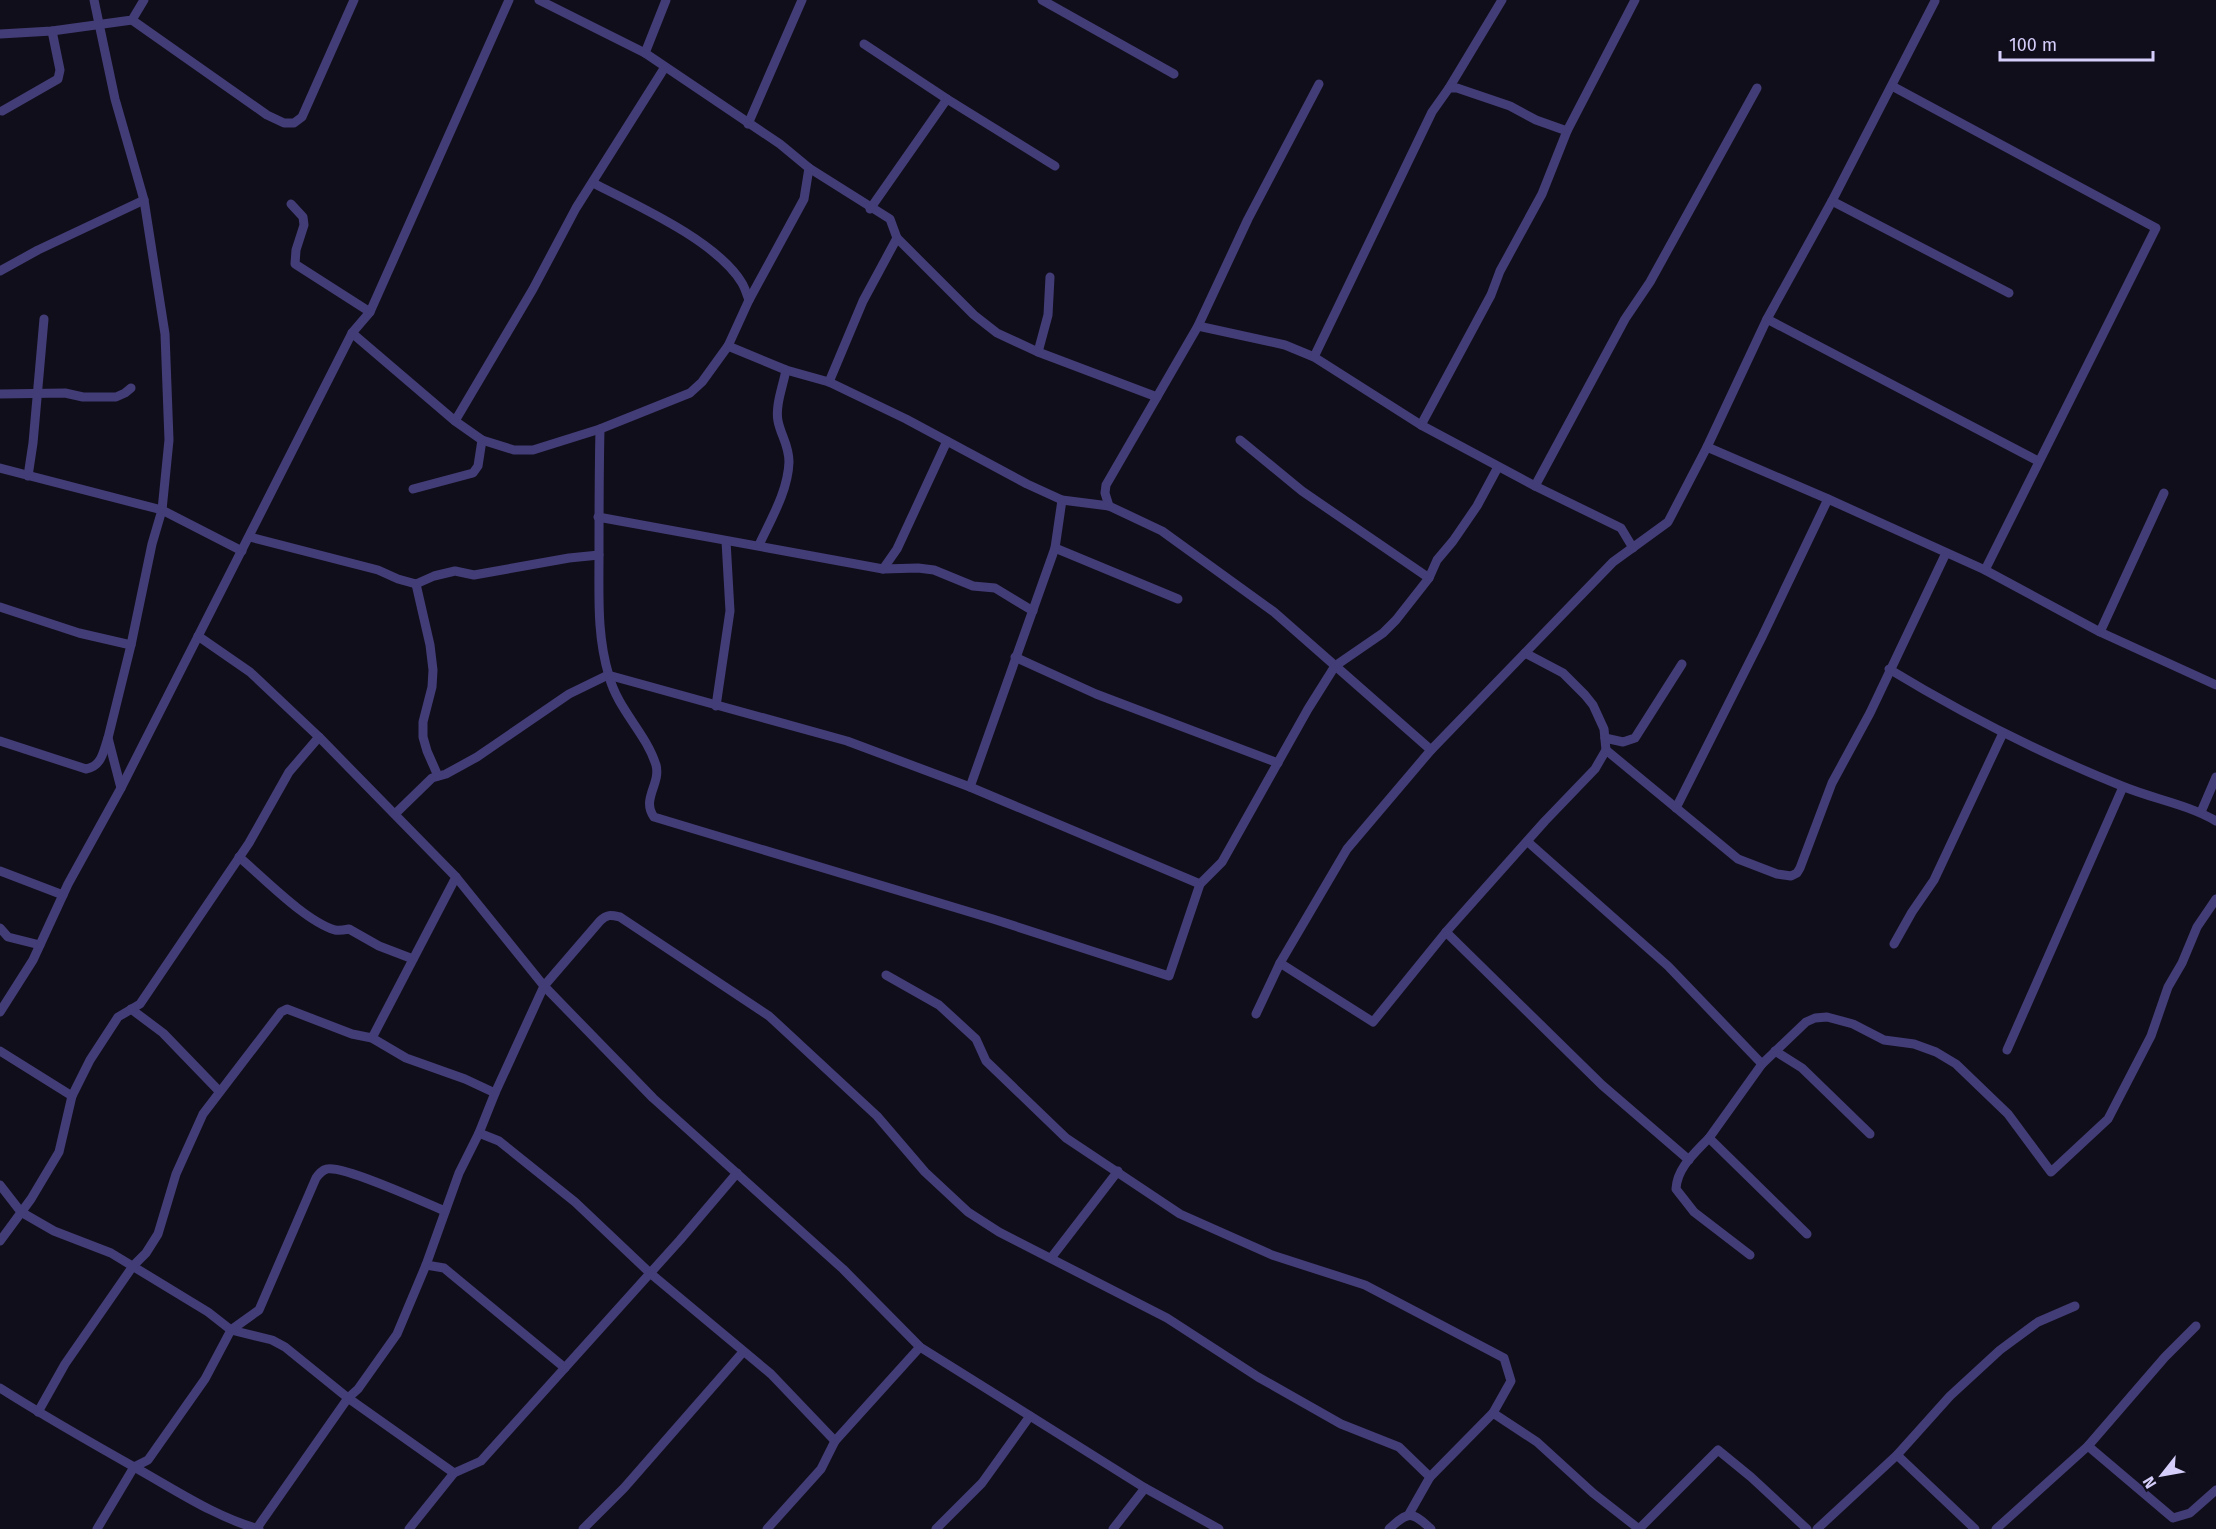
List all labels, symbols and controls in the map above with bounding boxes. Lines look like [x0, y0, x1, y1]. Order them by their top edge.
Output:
scale bar [2000, 24, 2153, 62]
text: 100 m [2009, 34, 2057, 56]
north arrow [2132, 1445, 2192, 1505]
text: N [2139, 1473, 2160, 1492]

